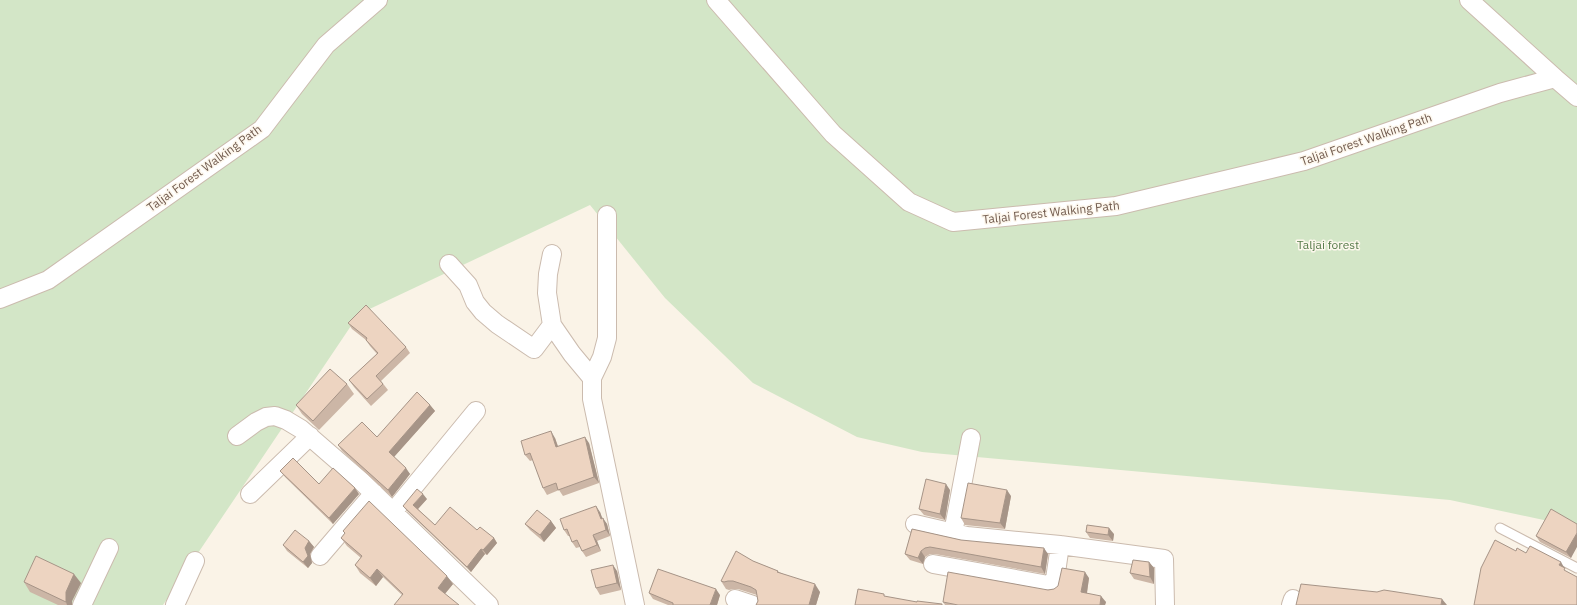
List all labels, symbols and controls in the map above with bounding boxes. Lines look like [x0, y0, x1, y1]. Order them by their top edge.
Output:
street label: Taljai Forest Walking Path [1298, 109, 1434, 169]
street label: Taljai Forest Walking Path [144, 121, 264, 215]
street label: Taljai Forest Walking Path [982, 197, 1120, 227]
park label: Taljai forest [1297, 237, 1359, 252]

